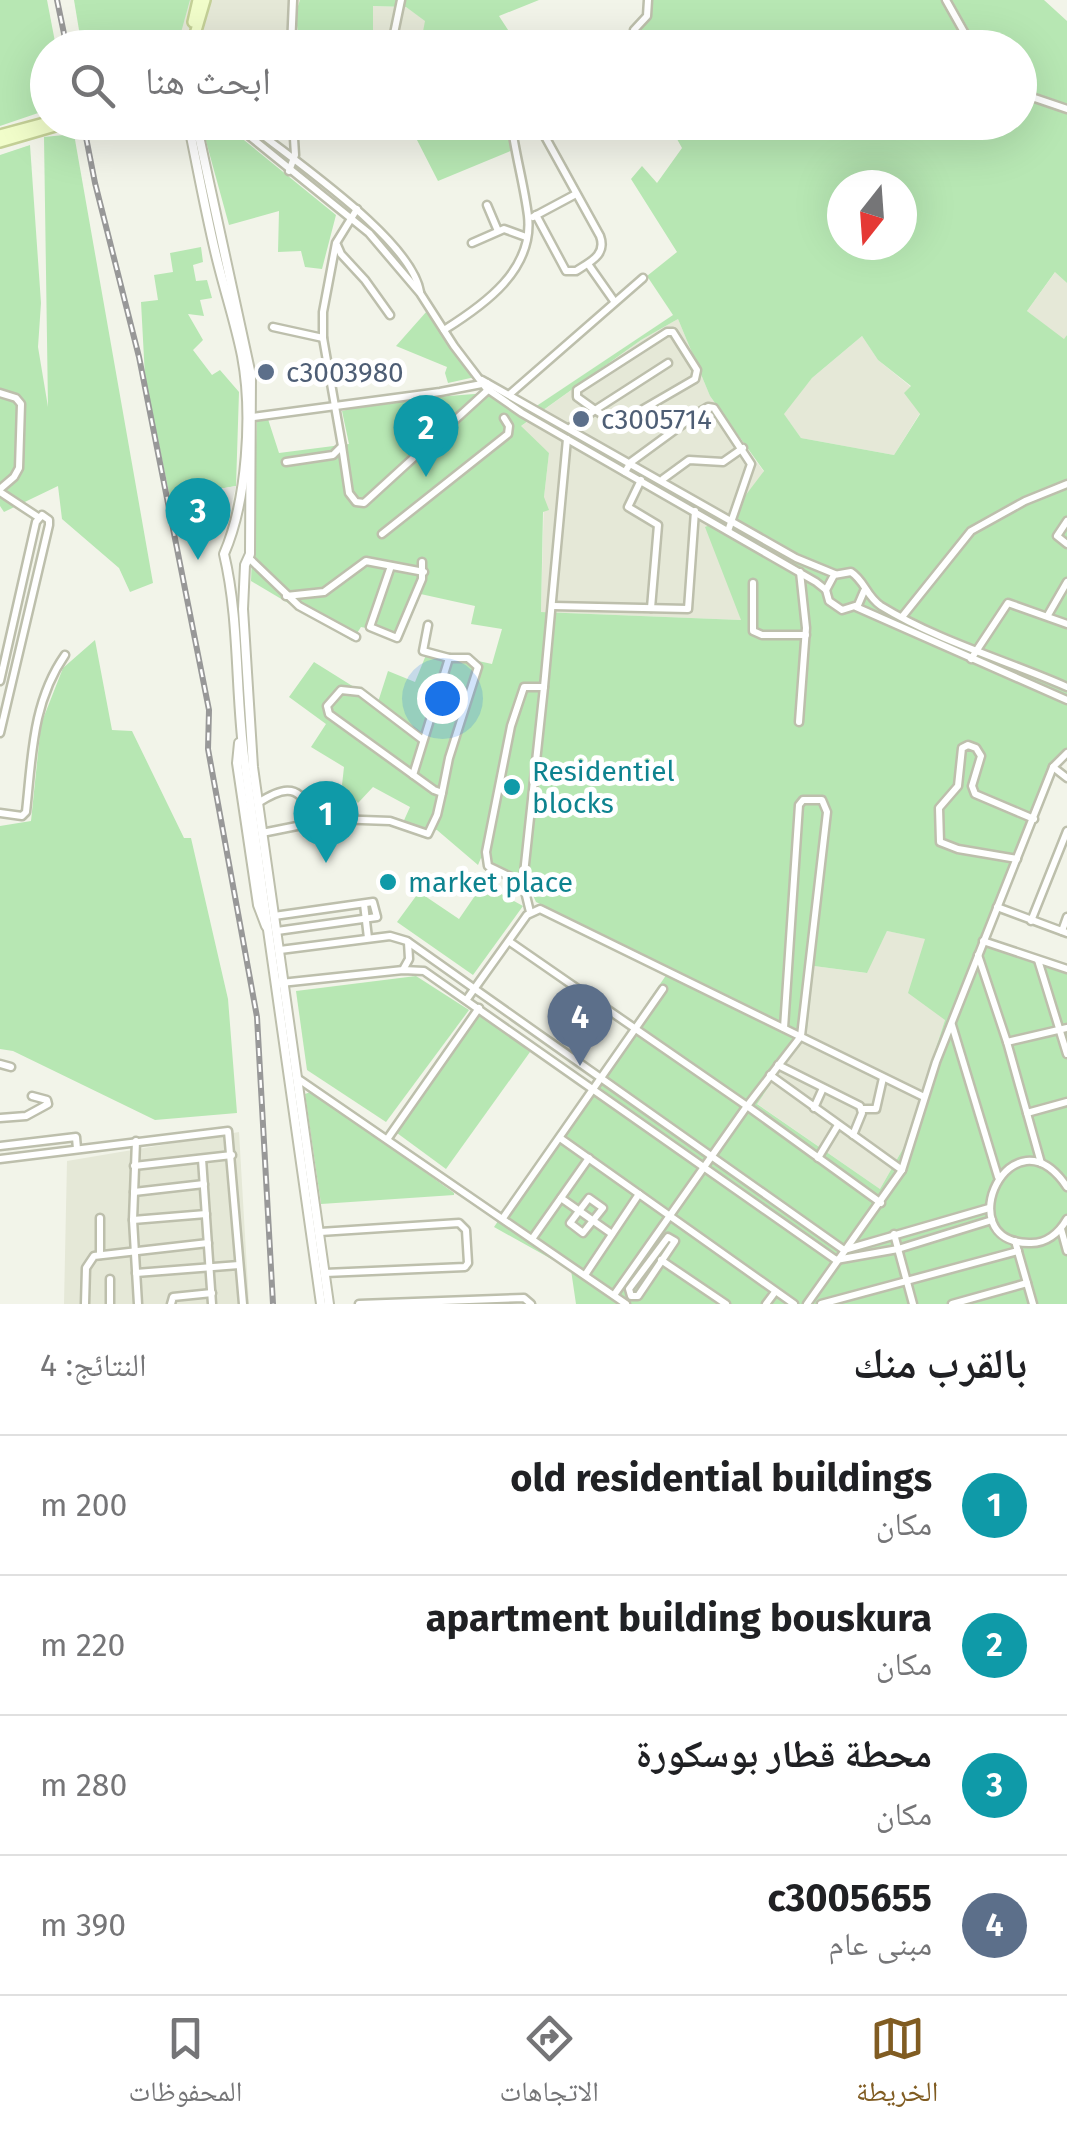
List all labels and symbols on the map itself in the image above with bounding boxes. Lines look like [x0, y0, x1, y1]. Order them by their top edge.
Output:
north arrow [827, 170, 917, 260]
place label: c3003980 [286, 356, 404, 389]
marker: c3003980 [255, 361, 277, 383]
pin: 2 [394, 394, 458, 477]
place label: c3005714 [601, 403, 712, 436]
marker: c3005714 [570, 408, 592, 430]
pin: 3 [166, 478, 230, 560]
your location [417, 673, 468, 724]
place label: Residentiel blocks [532, 755, 675, 820]
marker: Residentiel blocks [501, 776, 523, 798]
pin: 1 [294, 780, 358, 863]
place label: market place [408, 866, 573, 899]
marker: market place [377, 871, 399, 893]
pin: 4 [548, 984, 612, 1066]

